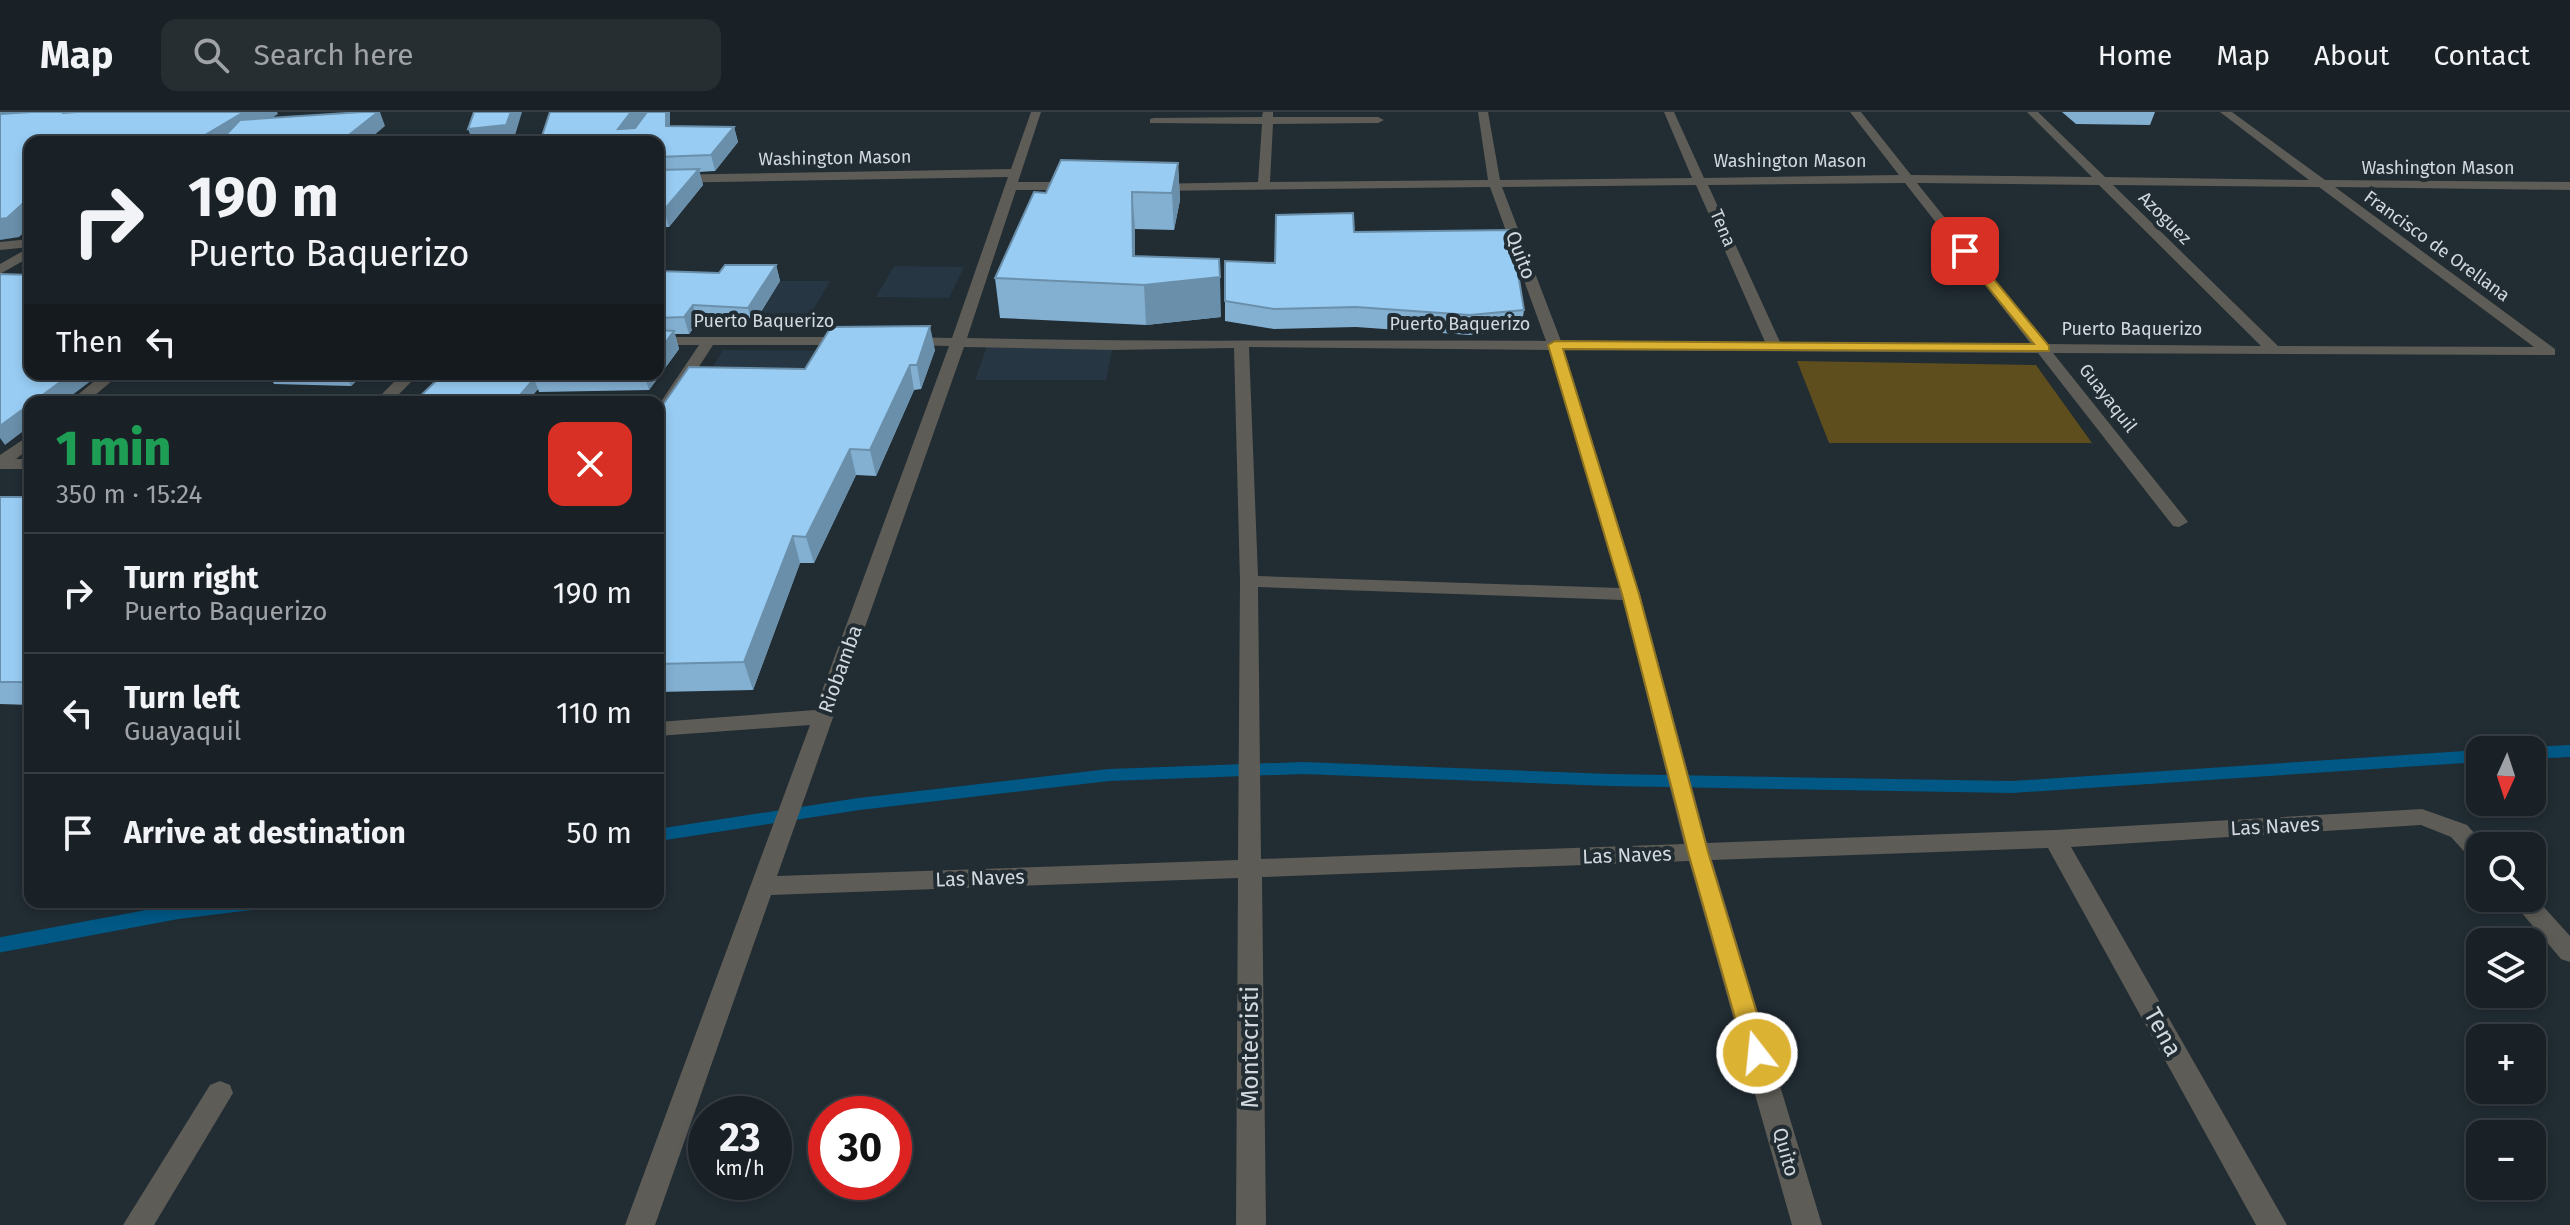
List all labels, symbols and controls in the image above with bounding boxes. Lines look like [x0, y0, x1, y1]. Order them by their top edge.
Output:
search box [161, 19, 721, 91]
text: Map [40, 32, 113, 78]
icon: search [189, 33, 233, 77]
text: Search here [253, 37, 414, 73]
text: Home [2098, 39, 2172, 72]
text: Map [2216, 39, 2270, 72]
text: About [2314, 39, 2389, 72]
text: Contact [2433, 39, 2530, 72]
street label: Washington Mason [758, 146, 912, 170]
street label: Washington Mason [1713, 150, 1867, 172]
street label: Washington Mason [2361, 157, 2515, 179]
text: 190 m [188, 164, 339, 231]
icon: right [56, 168, 160, 272]
street label: Francisco de Orellana [2360, 186, 2514, 306]
street label: Azoguez [2134, 187, 2196, 249]
street label: Tena [1705, 206, 1741, 250]
pin [1931, 217, 1999, 285]
street label: Quito [1501, 227, 1541, 283]
icon: arrive [1943, 229, 1987, 273]
text: Puerto Baquerizo [188, 232, 470, 276]
street label: Puerto Baquerizo [694, 310, 834, 332]
street label: Puerto Baquerizo [1390, 313, 1530, 335]
street label: Puerto Baquerizo [2062, 318, 2202, 340]
icon: left [139, 320, 183, 364]
text: Then [56, 324, 123, 360]
street label: Guayaquil [2074, 359, 2142, 437]
text: 1 min [56, 420, 171, 478]
button: close [548, 422, 632, 506]
text: 350 m · 15:24 [56, 479, 202, 510]
text: Turn right [124, 560, 259, 596]
icon: right [56, 571, 100, 615]
text: 190 m [553, 575, 632, 611]
text: Puerto Baquerizo [124, 596, 327, 627]
street label: Riobamba [813, 622, 867, 716]
text: Turn left [124, 680, 240, 716]
icon: left [56, 691, 100, 735]
text: 110 m [556, 695, 632, 731]
text: Guayaquil [124, 716, 241, 747]
north arrow [2466, 736, 2546, 816]
map controls [2466, 736, 2546, 1200]
icon: arrive [56, 811, 100, 855]
street label: Las Naves [2230, 812, 2320, 840]
text: Arrive at destination [124, 815, 406, 851]
text: 50 m [567, 815, 632, 851]
button: search [2466, 832, 2546, 912]
street label: Las Naves [1582, 841, 1672, 869]
street label: Las Naves [935, 864, 1025, 892]
button: layers [2466, 928, 2546, 1008]
street label: Montecristi [1236, 986, 1264, 1108]
street label: Tena [2138, 1003, 2188, 1061]
position arrow [1715, 1011, 1799, 1095]
button: + [2466, 1024, 2546, 1104]
speed limit sign: 30 [808, 1096, 912, 1200]
text: 23 [719, 1114, 761, 1162]
button: − [2466, 1120, 2546, 1200]
street label: Quito [1768, 1125, 1804, 1179]
text: km/h [715, 1156, 765, 1180]

